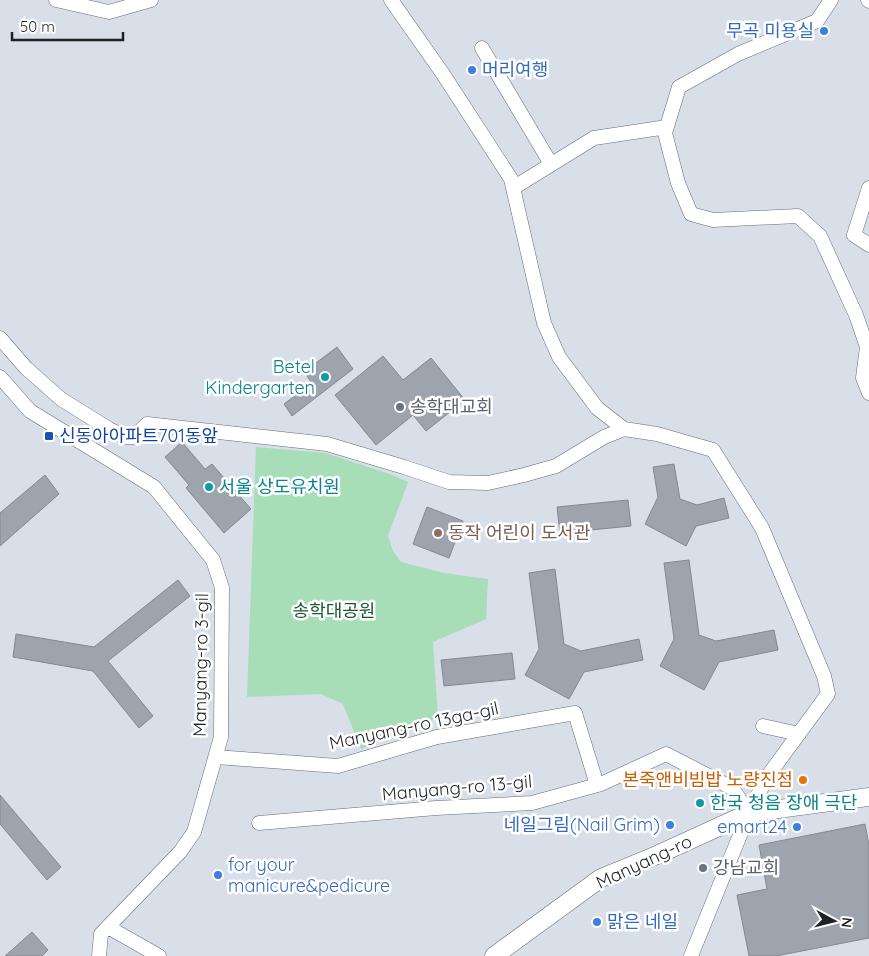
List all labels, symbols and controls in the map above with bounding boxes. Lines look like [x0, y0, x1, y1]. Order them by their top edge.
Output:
scale bar [12, 10, 124, 42]
text: 50 m [20, 17, 55, 36]
place label: 무곡 미용실 [726, 19, 814, 42]
marker: 무곡 미용실 [818, 25, 830, 37]
place label: 머리여행 [482, 58, 548, 81]
marker: 머리여행 [466, 64, 478, 76]
place label: Betel Kindergarten [205, 355, 315, 399]
marker: Betel Kindergarten [319, 371, 331, 383]
place label: 송학대교회 [410, 395, 493, 418]
marker: 송학대교회 [394, 401, 406, 413]
place label: 신동아아파트701동앞 [59, 424, 218, 447]
marker: 신동아아파트701동앞 [43, 430, 55, 442]
place label: 서울 상도유치원 [219, 475, 340, 498]
marker: 서울 상도유치원 [203, 481, 215, 493]
place label: 동작 어린이 도서관 [448, 521, 591, 544]
marker: 동작 어린이 도서관 [432, 527, 444, 539]
street label: Manyang-ro 3-gil [188, 593, 213, 737]
park label: 송학대공원 [293, 599, 375, 622]
street label: Manyang-ro 13ga-gil [327, 696, 501, 755]
place label: 본죽앤비빔밥 노량진점 [622, 768, 793, 791]
street label: Manyang-ro 13-gil [381, 769, 533, 806]
marker: 본죽앤비빔밥 노량진점 [797, 774, 809, 786]
place label: 한국 청음 장애 극단 [710, 791, 857, 814]
marker: 한국 청음 장애 극단 [694, 797, 706, 809]
place label: 네일그림(Nail Grim) [504, 813, 660, 836]
place label: emart24 [717, 815, 787, 838]
marker: 네일그림(Nail Grim) [664, 819, 676, 831]
marker: emart24 [791, 821, 803, 833]
street label: Manyang-ro [592, 829, 695, 894]
place label: for your manicure&pedicure [228, 853, 390, 897]
place label: 강남교회 [713, 856, 779, 879]
marker: 강남교회 [697, 862, 709, 874]
marker: for your manicure&pedicure [212, 869, 224, 881]
north arrow [809, 896, 859, 946]
place label: 맑은 네일 [607, 910, 678, 933]
marker: 맑은 네일 [591, 916, 603, 928]
text: N [837, 916, 856, 929]

